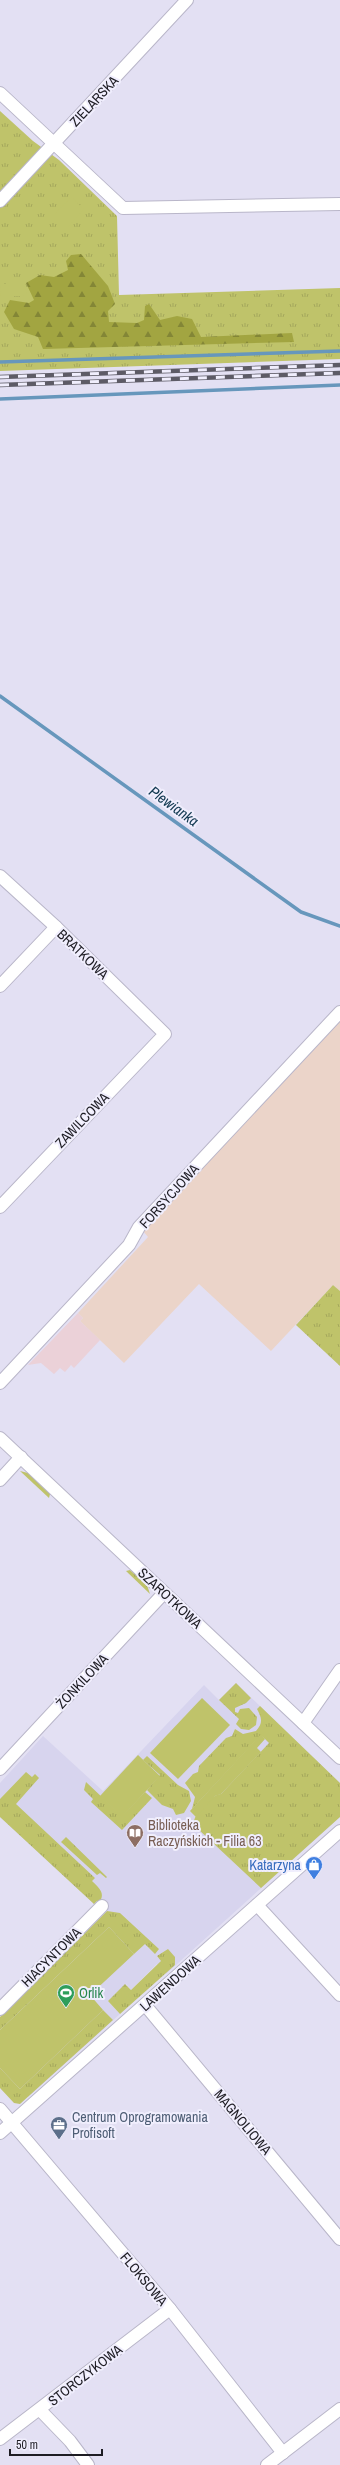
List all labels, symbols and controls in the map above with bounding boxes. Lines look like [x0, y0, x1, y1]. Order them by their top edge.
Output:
street label: ZIELARSKA [66, 72, 122, 130]
water label: Plewianka [145, 781, 203, 831]
street label: BRATKOWA [54, 925, 113, 983]
street label: ZAWILCOWA [51, 1088, 113, 1151]
street label: FORSYCJOWA [135, 1160, 203, 1232]
street label: SZAROTKOWA [134, 1564, 206, 1633]
street label: ŻONKILOWA [52, 1650, 112, 1712]
place label: Biblioteka Raczyńskich - Filia 63 [148, 1816, 262, 1850]
library icon: Biblioteka Raczyńskich - Filia 63 [125, 1823, 145, 1848]
shop icon: Katarzyna [304, 1855, 324, 1880]
place label: Katarzyna [249, 1856, 302, 1874]
street label: HIACYNTOWA [17, 1923, 85, 1991]
street label: LAWENDOWA [136, 1951, 204, 2015]
sports icon: Orlik [56, 1983, 76, 2008]
place label: Orlik [79, 1984, 103, 2002]
street label: MAGNOLIOWA [210, 2086, 276, 2159]
place label: Centrum Oprogramowania Profisoft [72, 2108, 209, 2142]
office icon: Centrum Oprogramowania Profisoft [49, 2115, 69, 2140]
street label: FLOKSOWA [116, 2248, 172, 2310]
street label: STORCZYKOWA [44, 2340, 126, 2410]
scale bar [10, 2431, 102, 2457]
text: 50 m [16, 2437, 38, 2453]

